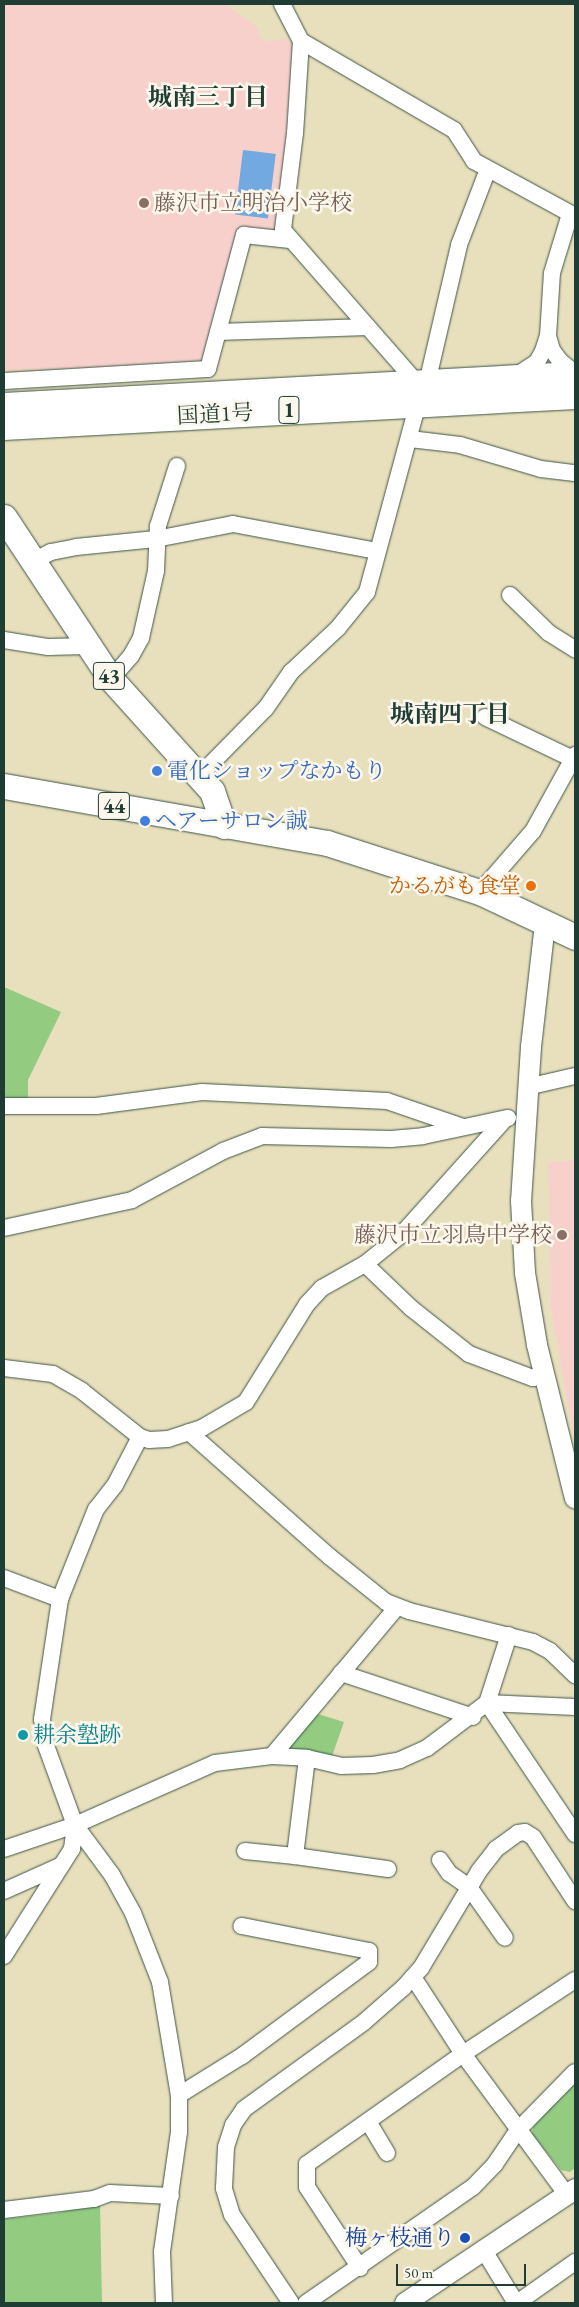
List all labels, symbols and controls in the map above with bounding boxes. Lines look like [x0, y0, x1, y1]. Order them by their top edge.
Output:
district label: 城南三丁目 [148, 83, 268, 111]
place label: 藤沢市立明治小学校 [154, 190, 352, 216]
marker: 藤沢市立明治小学校 [138, 197, 150, 209]
road number: 1 [278, 392, 300, 428]
street label: 国道1号 [176, 399, 254, 429]
road number: 43 [93, 658, 125, 694]
district label: 城南四丁目 [390, 700, 510, 728]
place label: 電化ショップなかもり [167, 758, 387, 784]
marker: 電化ショップなかもり [151, 765, 163, 777]
road number: 44 [98, 788, 130, 824]
place label: ヘアーサロン誠 [155, 808, 308, 834]
marker: ヘアーサロン誠 [139, 815, 151, 827]
place label: かるがも食堂 [389, 873, 521, 899]
marker: かるがも食堂 [525, 880, 537, 892]
place label: 藤沢市立羽鳥中学校 [354, 1222, 552, 1248]
marker: 藤沢市立羽鳥中学校 [556, 1229, 568, 1241]
place label: 耕余塾跡 [33, 1722, 121, 1748]
marker: 耕余塾跡 [17, 1729, 29, 1741]
place label: 梅ヶ枝通り [345, 2225, 455, 2251]
marker: 梅ヶ枝通り [459, 2232, 471, 2244]
scale bar [399, 2254, 529, 2286]
text: 50 m [404, 2263, 433, 2282]

